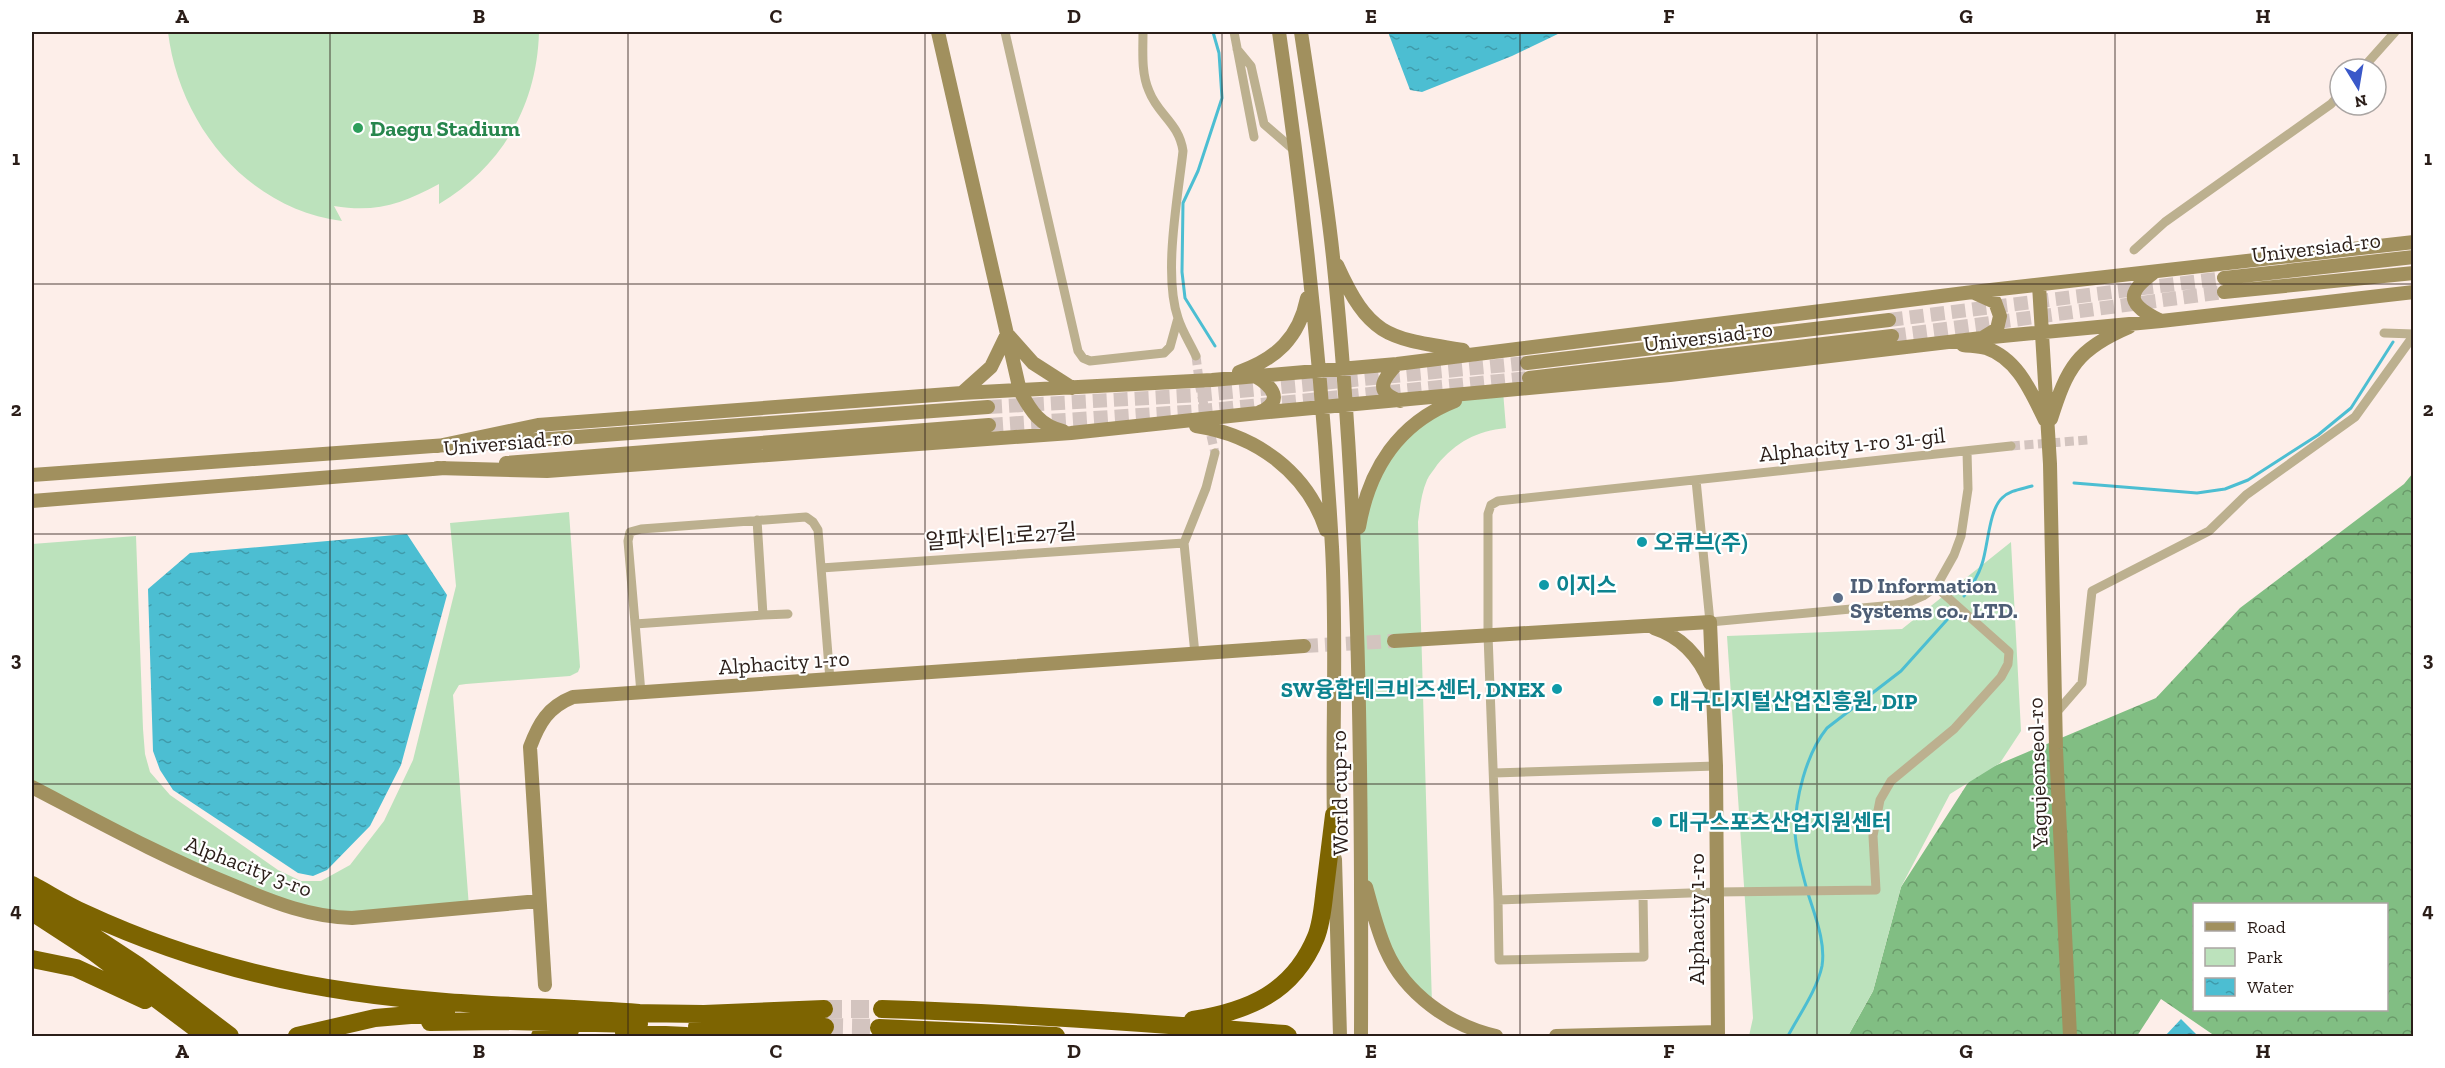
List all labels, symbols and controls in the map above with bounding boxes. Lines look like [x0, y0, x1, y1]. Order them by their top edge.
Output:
text: A [175, 4, 189, 28]
text: B [473, 4, 485, 28]
text: C [770, 4, 783, 28]
text: D [1067, 4, 1081, 28]
text: E [1365, 4, 1377, 28]
text: F [1663, 4, 1675, 28]
text: G [1959, 4, 1973, 28]
text: H [2255, 4, 2271, 28]
north arrow [2328, 57, 2388, 117]
text: N [2353, 91, 2369, 112]
place label: Daegu Stadium [370, 115, 521, 142]
marker: Daegu Stadium [351, 121, 365, 135]
text: 1 [12, 146, 20, 170]
text: 1 [2424, 146, 2432, 170]
street label: Universiad-ro [2250, 226, 2382, 269]
street label: Universiad-ro [1642, 315, 1774, 358]
text: 2 [11, 397, 22, 421]
text: 2 [2423, 397, 2434, 421]
street label: Alphacity 1-ro 31-gil [1758, 421, 1947, 468]
street label: Universiad-ro [442, 423, 574, 462]
street label: 알파시티1로27길 [924, 518, 1078, 555]
place label: 오큐브(주) [1654, 529, 1748, 556]
marker: 오큐브(주) [1635, 535, 1649, 549]
place label: 이지스 [1556, 572, 1617, 599]
place label: ID Information Systems co., LTD. [1850, 572, 2018, 624]
marker: 이지스 [1537, 578, 1551, 592]
marker: ID Information Systems co., LTD. [1831, 591, 1845, 605]
street label: Alphacity 1-ro [718, 644, 850, 681]
text: 3 [11, 647, 22, 671]
text: 3 [2423, 647, 2434, 671]
place label: SW융합테크비즈센터, DNEX [1281, 676, 1545, 703]
marker: SW융합테크비즈센터, DNEX [1550, 682, 1564, 696]
place label: 대구디지털산업진흥원, DIP [1670, 688, 1917, 715]
marker: 대구디지털산업진흥원, DIP [1651, 694, 1665, 708]
street label: Yagujeonseol-ro [2021, 697, 2054, 850]
street label: World cup-ro [1325, 730, 1354, 856]
place label: 대구스포츠산업지원센터 [1669, 809, 1892, 836]
marker: 대구스포츠산업지원센터 [1650, 815, 1664, 829]
street label: Alphacity 3-ro [182, 830, 316, 903]
street label: Alphacity 1-ro [1683, 853, 1710, 985]
text: 4 [10, 898, 22, 922]
text: 4 [2422, 898, 2434, 922]
legend [2193, 903, 2388, 1011]
text: Road [2247, 916, 2286, 938]
text: Park [2247, 946, 2283, 968]
text: Water [2247, 976, 2294, 998]
text: A [175, 1039, 189, 1063]
text: B [473, 1039, 485, 1063]
text: C [770, 1039, 783, 1063]
text: D [1067, 1039, 1081, 1063]
text: E [1365, 1039, 1377, 1063]
text: F [1663, 1039, 1675, 1063]
text: G [1959, 1039, 1973, 1063]
text: H [2255, 1039, 2271, 1063]

